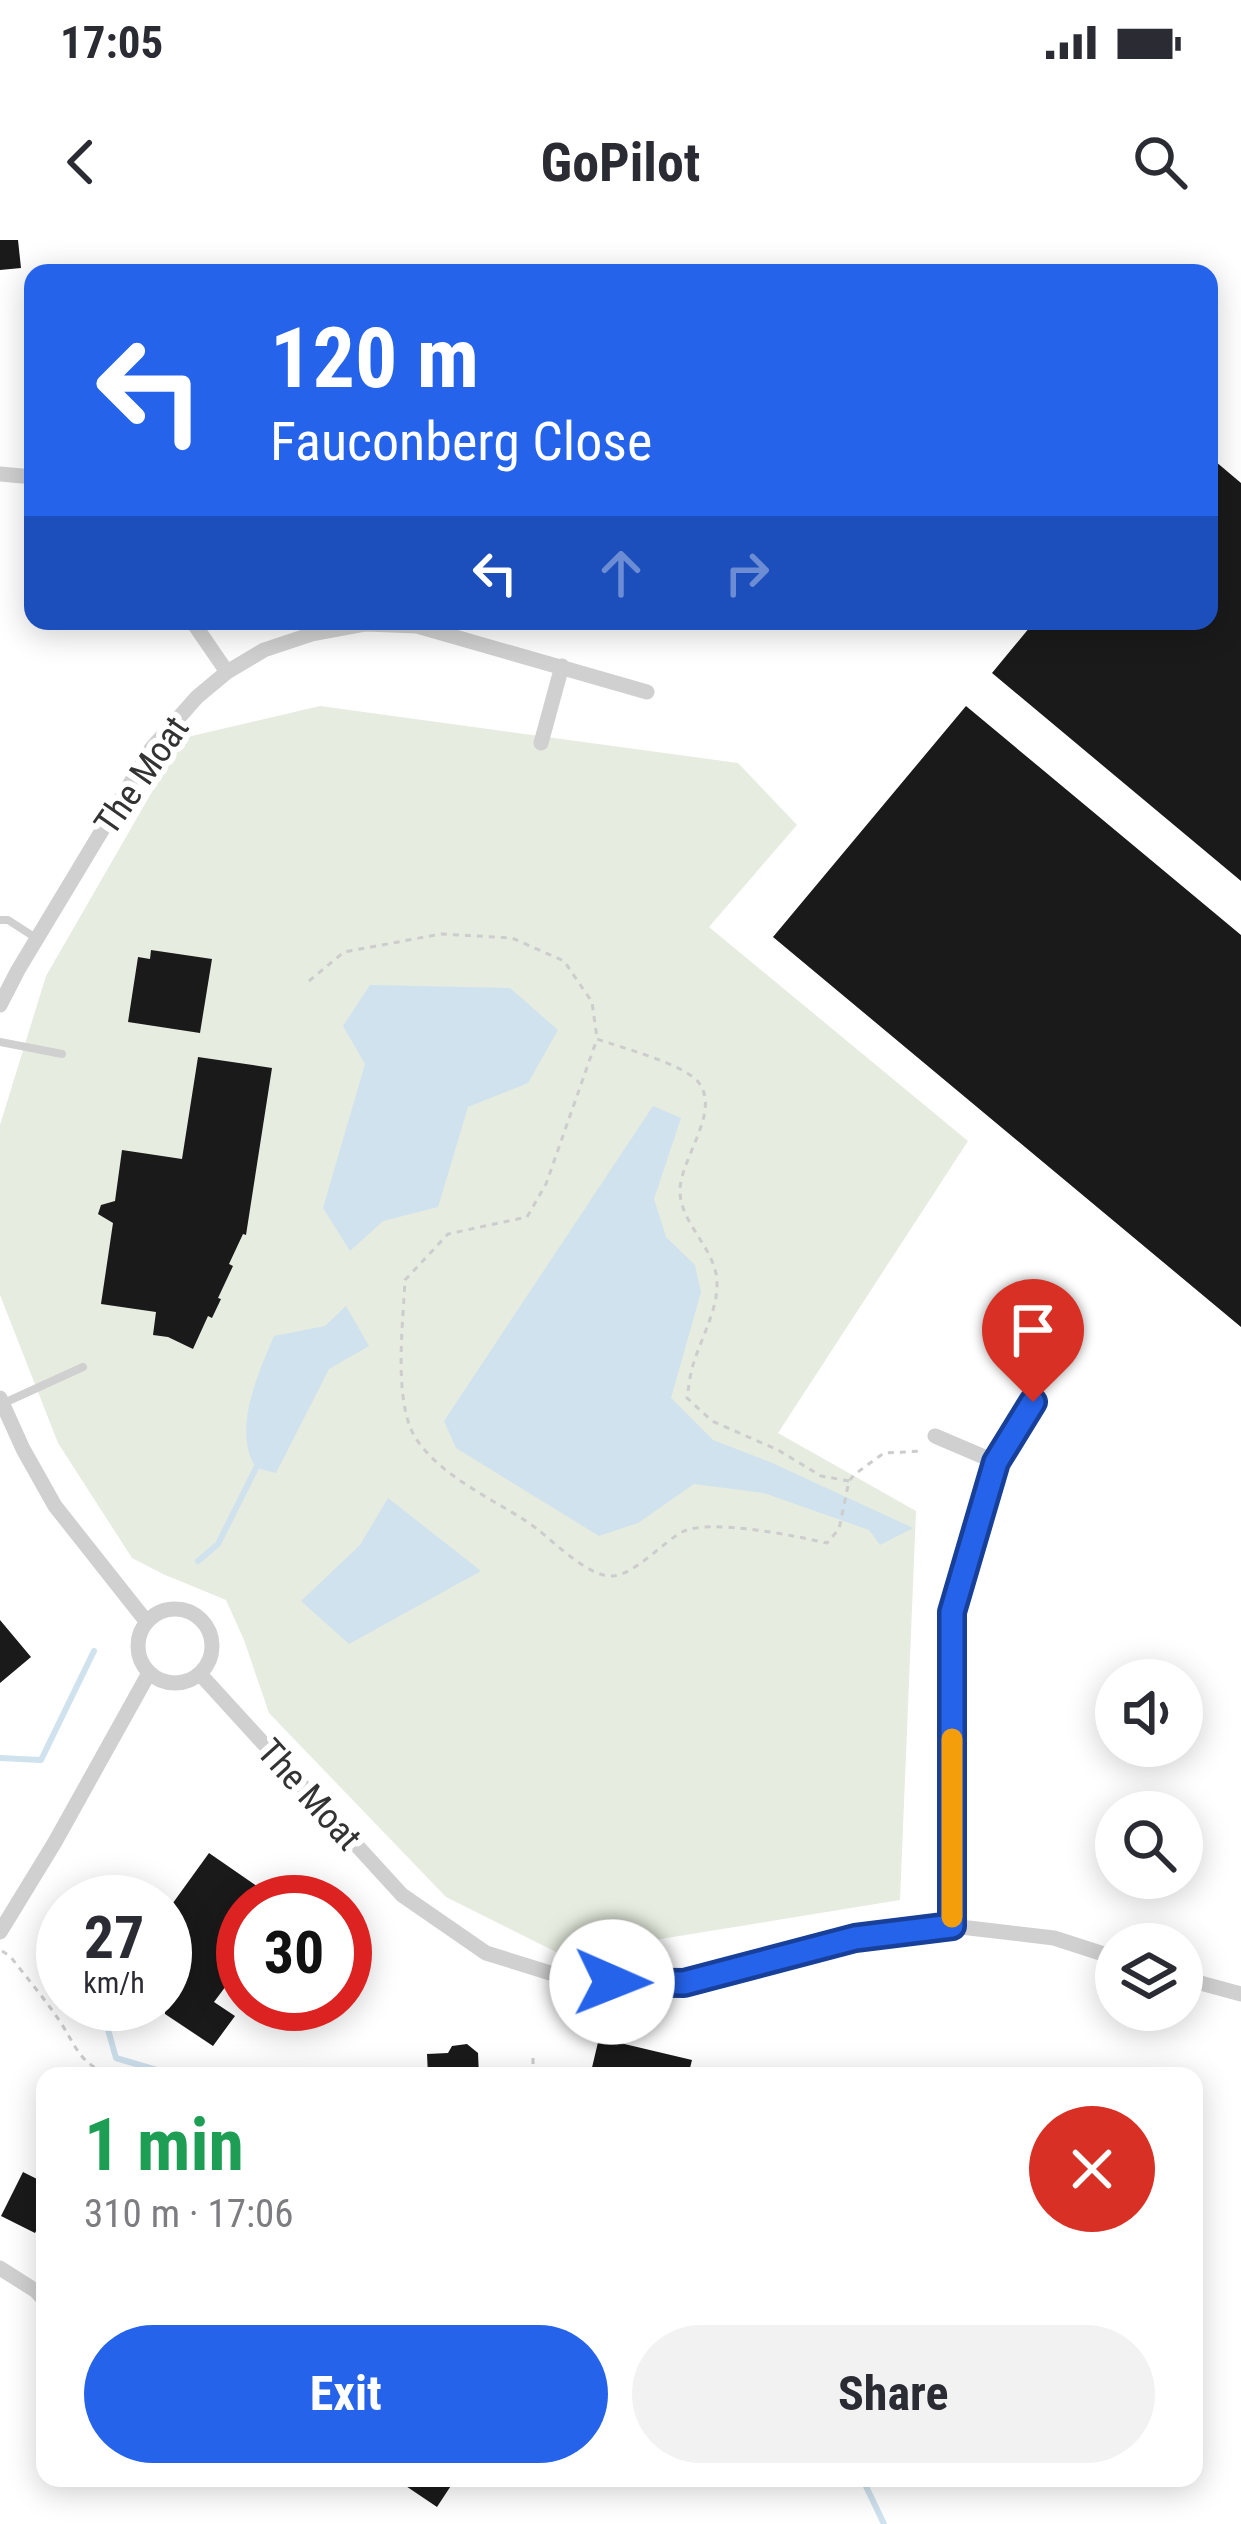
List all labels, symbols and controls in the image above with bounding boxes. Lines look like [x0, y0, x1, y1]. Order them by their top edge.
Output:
text: 17:05 [60, 16, 163, 69]
icon: back [48, 129, 114, 195]
icon: search [1127, 129, 1193, 195]
text: GoPilot [541, 131, 700, 194]
text: 120 m [270, 309, 479, 408]
icon: left [72, 312, 228, 468]
text: Fauconberg Close [270, 410, 652, 473]
icon: left [462, 540, 528, 606]
icon: ahead [588, 540, 654, 606]
icon: right [714, 540, 780, 606]
street label: The Moat [86, 708, 198, 843]
pin [982, 1279, 1084, 1402]
icon: arrive [1000, 1297, 1066, 1363]
map controls [1095, 1659, 1203, 2031]
button: sound [1095, 1659, 1203, 1767]
street label: The Moat [249, 1731, 370, 1859]
button: search [1095, 1791, 1203, 1899]
speed limit sign: 30 [216, 1875, 372, 2031]
text: 27 [84, 1902, 144, 1973]
position arrow [549, 1919, 675, 2045]
button: layers [1095, 1923, 1203, 2031]
text: km/h [83, 1965, 145, 2000]
text: 1 min [84, 2103, 244, 2188]
button: close [1029, 2106, 1155, 2232]
text: 310 m · 17:06 [84, 2191, 294, 2237]
button: Exit [84, 2325, 608, 2463]
button: Share [632, 2325, 1155, 2463]

